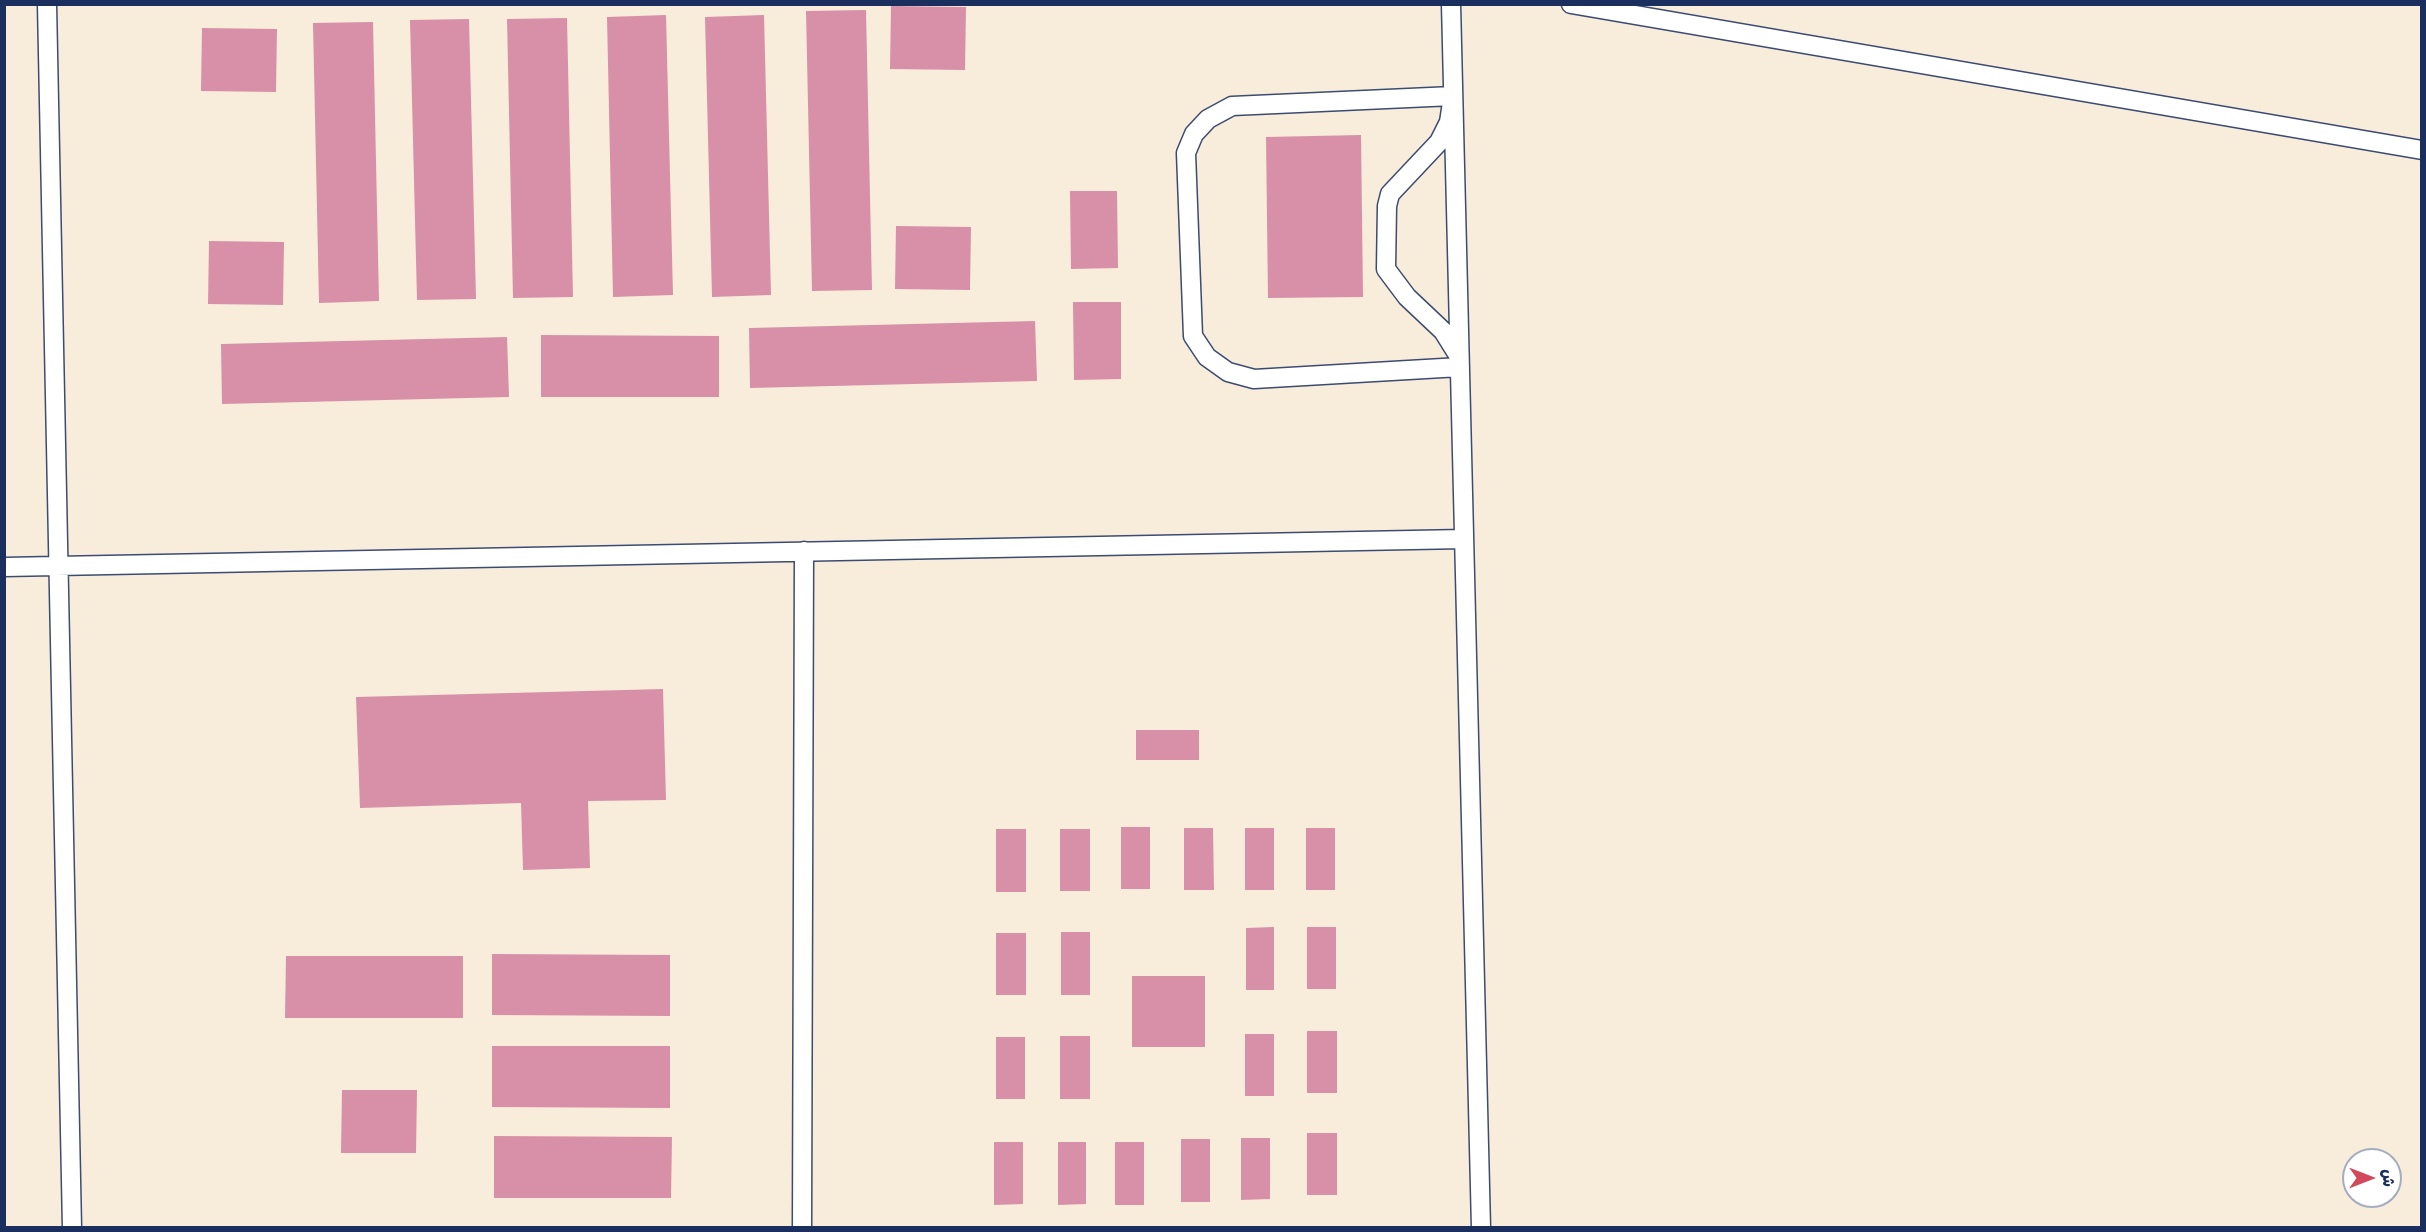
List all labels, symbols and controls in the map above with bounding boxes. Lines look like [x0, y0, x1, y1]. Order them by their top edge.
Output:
north arrow [2342, 1148, 2402, 1208]
text: ش [2379, 1169, 2397, 1187]

